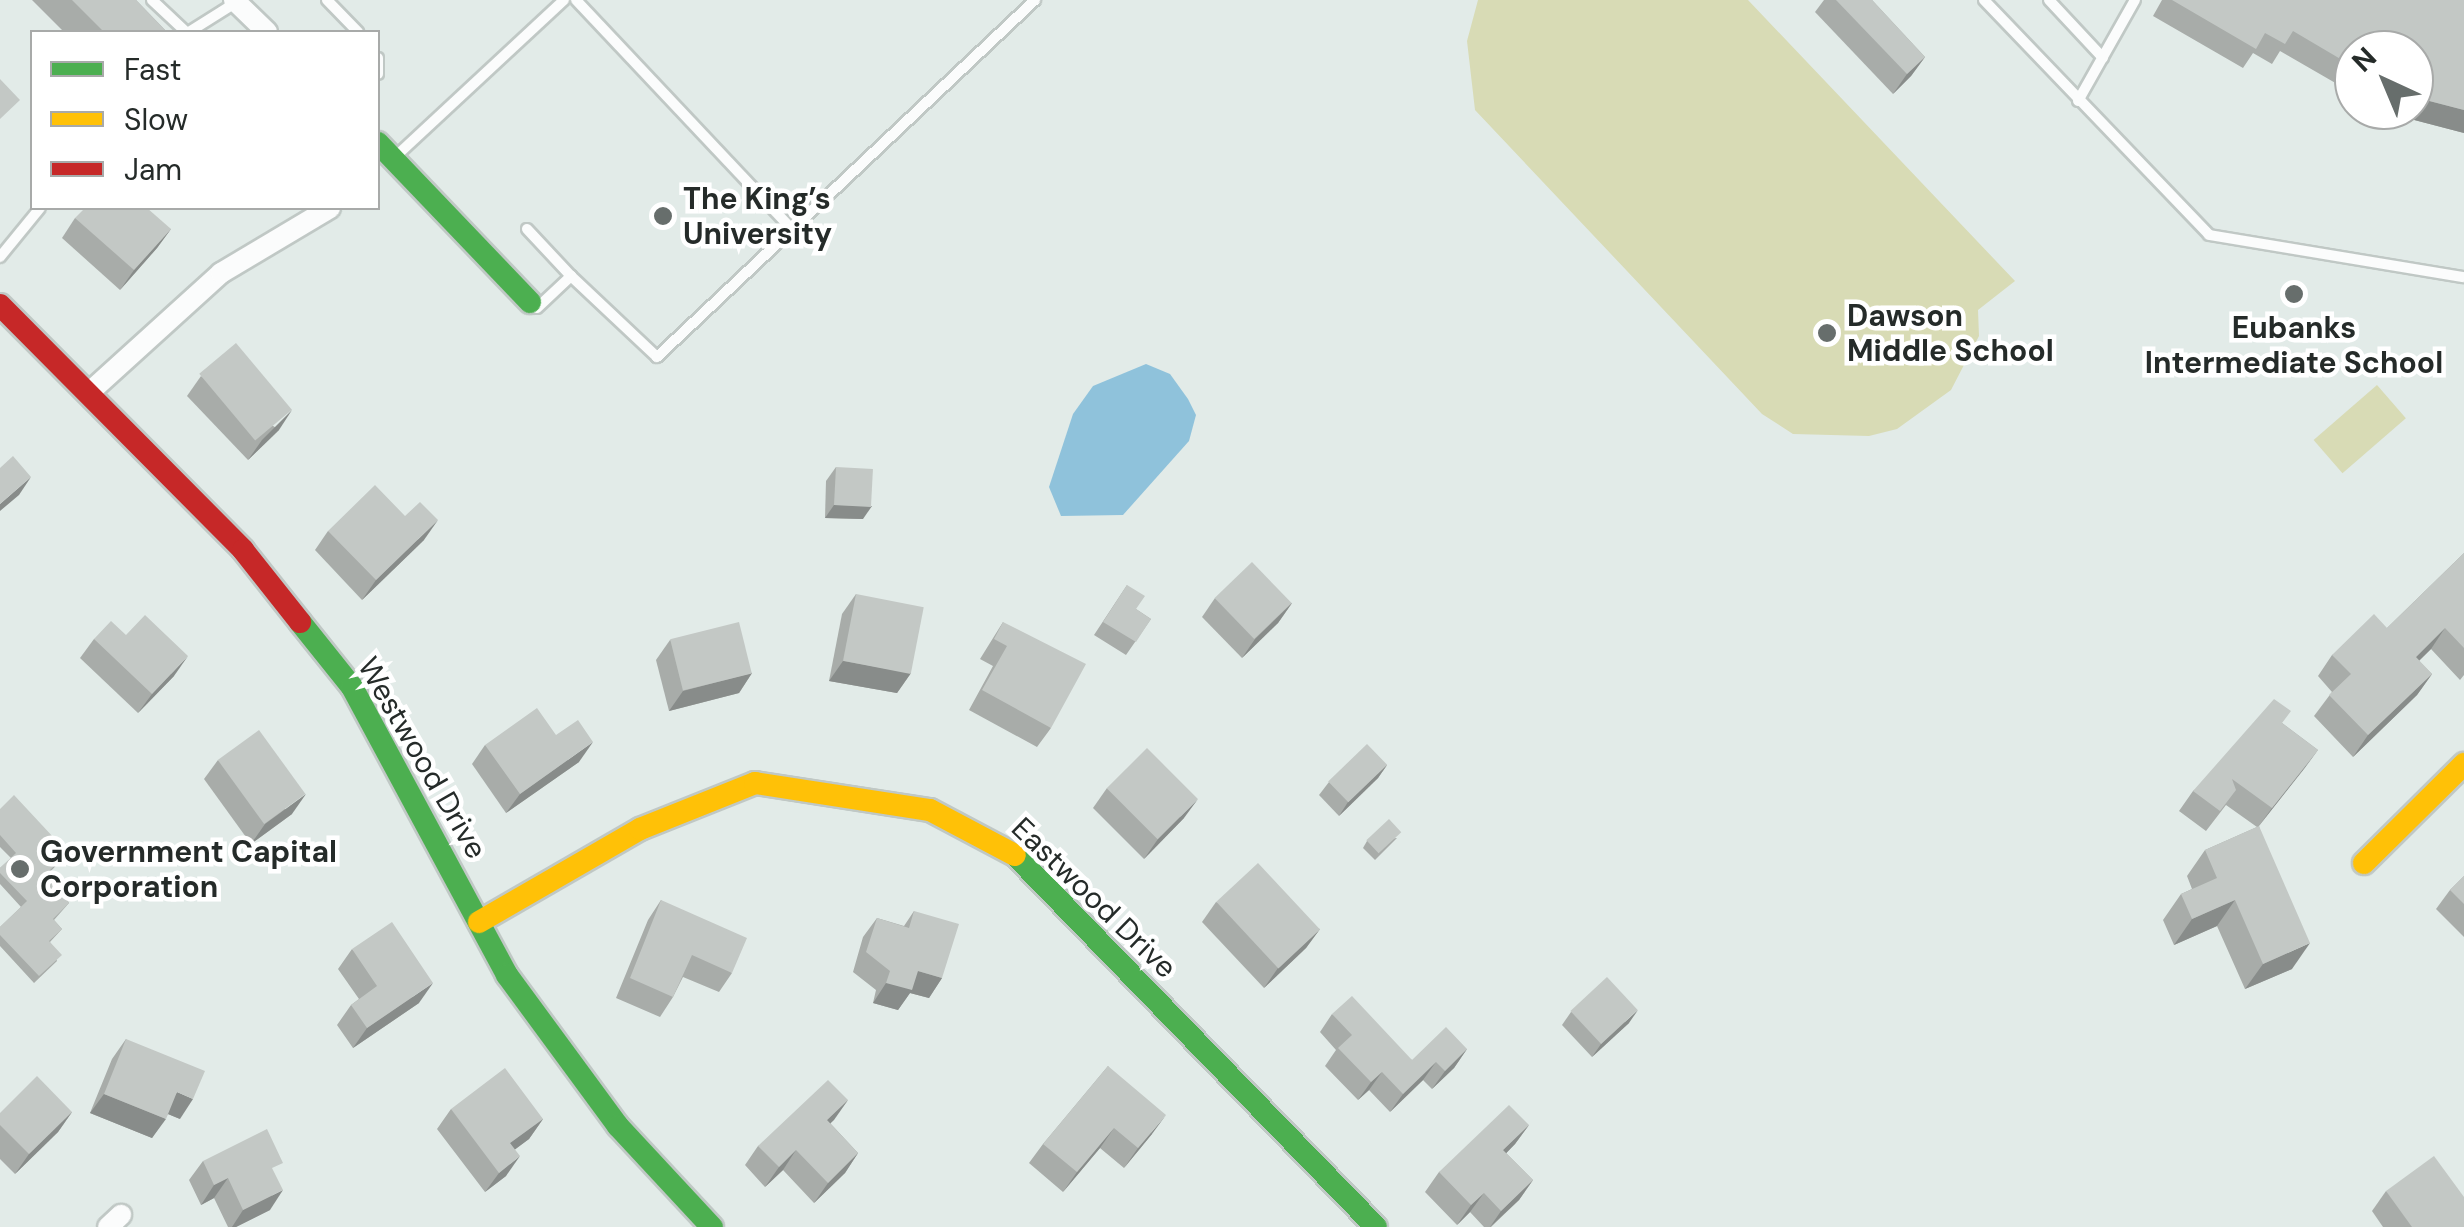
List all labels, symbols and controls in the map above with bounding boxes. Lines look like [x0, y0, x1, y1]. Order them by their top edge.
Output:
legend [30, 30, 380, 210]
north arrow [2334, 30, 2434, 130]
text: N [2344, 39, 2384, 80]
text: Fast [124, 50, 182, 89]
text: Slow [124, 100, 188, 139]
text: Jam [124, 150, 182, 189]
place label: The King’s University [683, 181, 832, 252]
marker: The King’s University [652, 205, 674, 227]
marker: Eubanks Intermediate School [2283, 283, 2305, 305]
place label: Dawson Middle School [1847, 298, 2054, 368]
place label: Eubanks Intermediate School [2145, 310, 2443, 380]
marker: Dawson Middle School [1816, 322, 1838, 344]
street label: Westwood Drive [350, 651, 494, 865]
street label: Eastwood Drive [1004, 810, 1184, 986]
place label: Government Capital Corporation [40, 834, 337, 904]
marker: Government Capital Corporation [9, 858, 31, 880]

